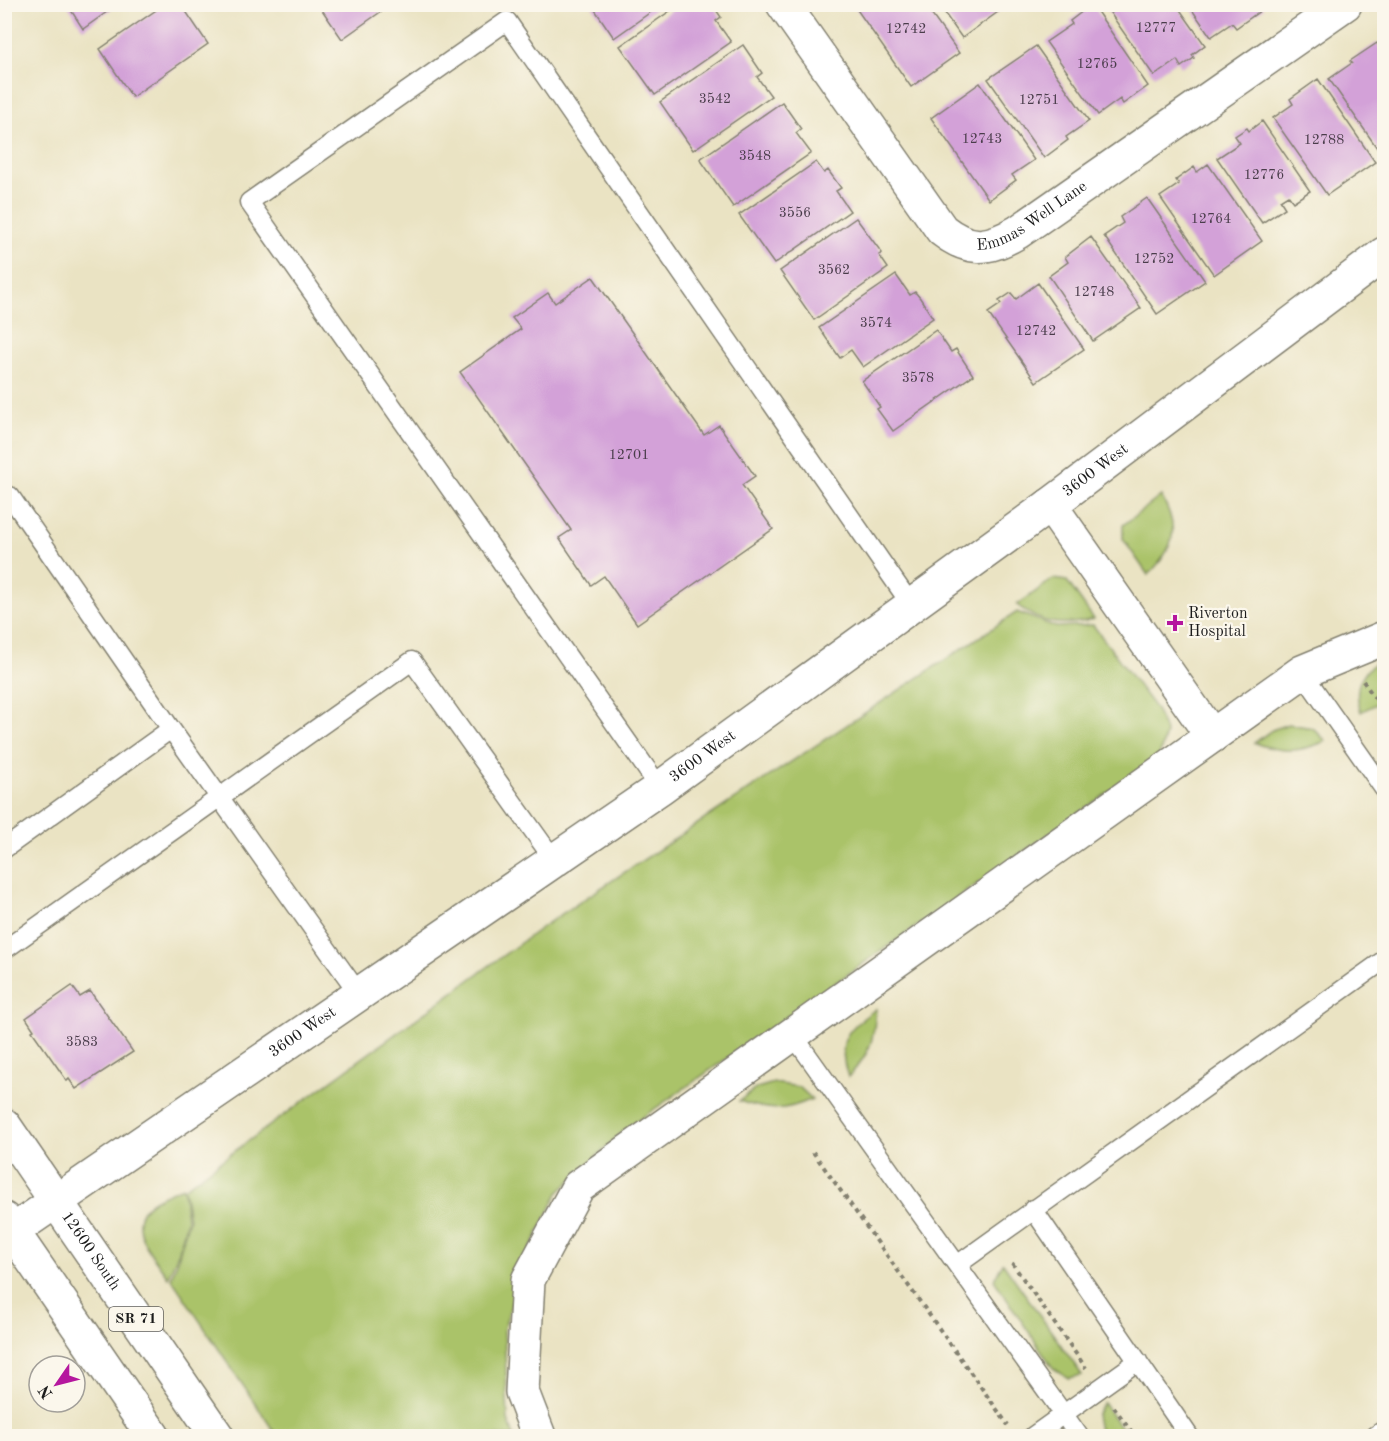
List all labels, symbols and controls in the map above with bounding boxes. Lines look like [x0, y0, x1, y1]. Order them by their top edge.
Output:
house number: 12777 [1136, 21, 1176, 35]
house number: 12742 [886, 22, 926, 36]
house number: 12765 [1077, 57, 1117, 71]
house number: 3542 [699, 92, 731, 106]
house number: 12751 [1019, 93, 1059, 107]
house number: 12743 [962, 132, 1002, 146]
house number: 12788 [1304, 133, 1344, 147]
house number: 3548 [739, 149, 771, 163]
house number: 12776 [1244, 168, 1284, 182]
street label: Emmas Well Lane [976, 178, 1090, 254]
house number: 3556 [779, 206, 811, 220]
house number: 12764 [1191, 212, 1231, 226]
house number: 12752 [1134, 252, 1174, 266]
house number: 3562 [818, 263, 850, 277]
house number: 12748 [1074, 285, 1114, 299]
house number: 3574 [860, 316, 892, 330]
house number: 12742 [1016, 324, 1056, 338]
house number: 3578 [902, 371, 934, 385]
street label: 3600 West [1060, 441, 1132, 500]
house number: 12701 [609, 448, 649, 462]
place label: Riverton Hospital [1188, 606, 1248, 640]
marker: Riverton Hospital [1166, 614, 1184, 632]
street label: 3600 West [667, 727, 739, 786]
street label: 3600 West [266, 1004, 339, 1061]
house number: 3583 [66, 1035, 98, 1049]
street label: 12600 South [58, 1209, 123, 1294]
road number: SR 71 [109, 1307, 163, 1331]
north arrow [27, 1354, 87, 1414]
text: N [36, 1381, 56, 1401]

